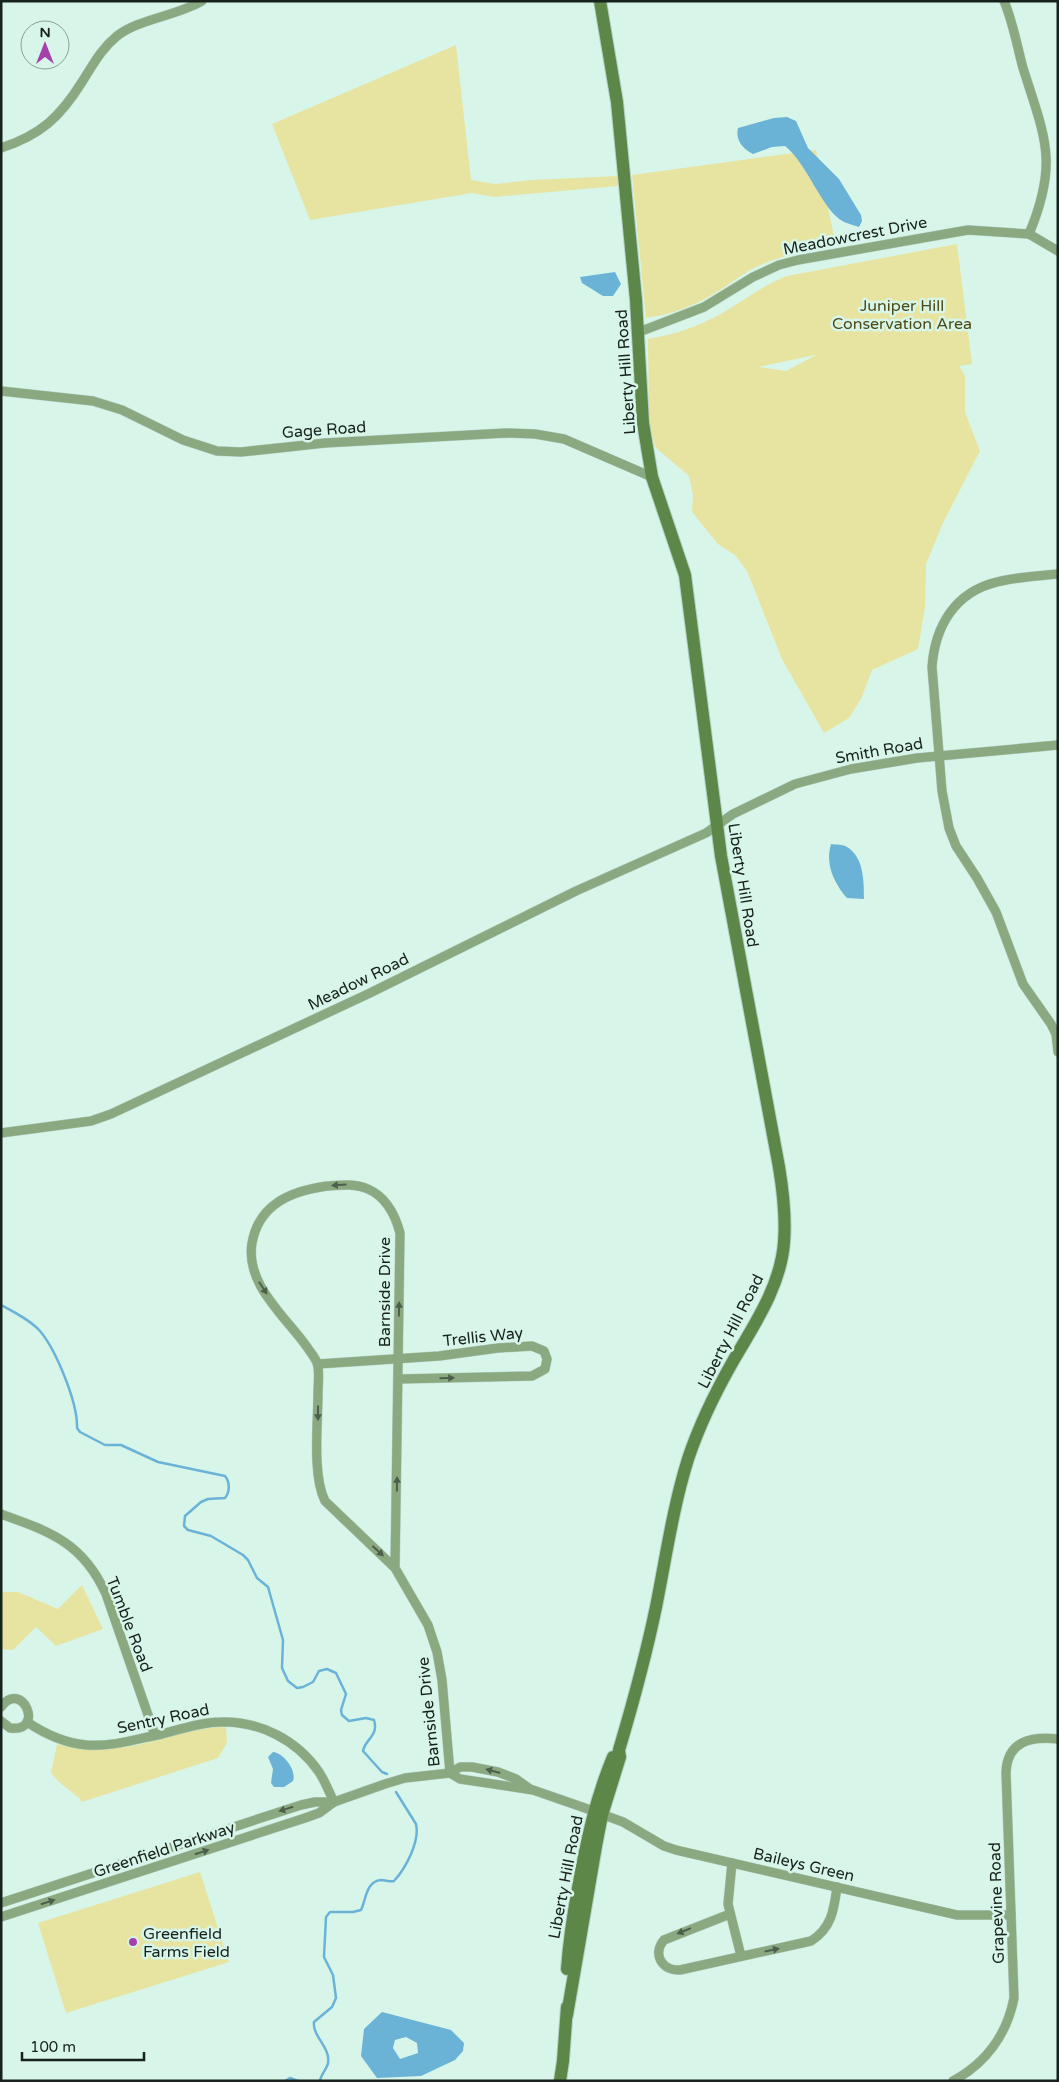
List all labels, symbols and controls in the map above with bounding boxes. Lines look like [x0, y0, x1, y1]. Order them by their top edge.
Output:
north arrow [20, 20, 70, 70]
text: N [39, 24, 51, 41]
street label: Meadowcrest Drive [781, 212, 929, 260]
park label: Juniper Hill Conservation Area [832, 296, 972, 334]
street label: Liberty Hill Road [612, 309, 640, 435]
street label: Gage Road [281, 417, 367, 443]
street label: Smith Road [834, 733, 925, 769]
street label: Liberty Hill Road [723, 822, 763, 949]
street label: Meadow Road [305, 949, 412, 1015]
one-way arrow [331, 1182, 347, 1190]
street label: Barnside Drive [375, 1237, 395, 1347]
street label: Liberty Hill Road [693, 1271, 768, 1392]
one-way arrow [258, 1281, 267, 1295]
one-way arrow [396, 1301, 404, 1317]
street label: Trellis Way [442, 1323, 525, 1351]
one-way arrow [440, 1374, 456, 1382]
one-way arrow [314, 1405, 322, 1421]
one-way arrow [393, 1476, 401, 1492]
one-way arrow [371, 1546, 384, 1557]
street label: Tumble Road [102, 1574, 156, 1675]
street label: Barnside Drive [413, 1656, 445, 1768]
street label: Sentry Road [115, 1699, 211, 1738]
one-way arrow [485, 1767, 500, 1775]
one-way arrow [278, 1806, 293, 1814]
street label: Liberty Hill Road [544, 1814, 588, 1941]
street label: Greenfield Parkway [91, 1818, 238, 1882]
street label: Grapevine Road [985, 1842, 1009, 1964]
street label: Baileys Green [751, 1844, 856, 1886]
one-way arrow [195, 1848, 210, 1856]
one-way arrow [40, 1898, 55, 1906]
place label: Greenfield Farms Field [143, 1924, 230, 1962]
one-way arrow [677, 1928, 691, 1936]
marker: Greenfield Farms Field [127, 1936, 139, 1948]
one-way arrow [765, 1945, 781, 1953]
scale bar [22, 2030, 145, 2062]
text: 100 m [30, 2038, 76, 2056]

